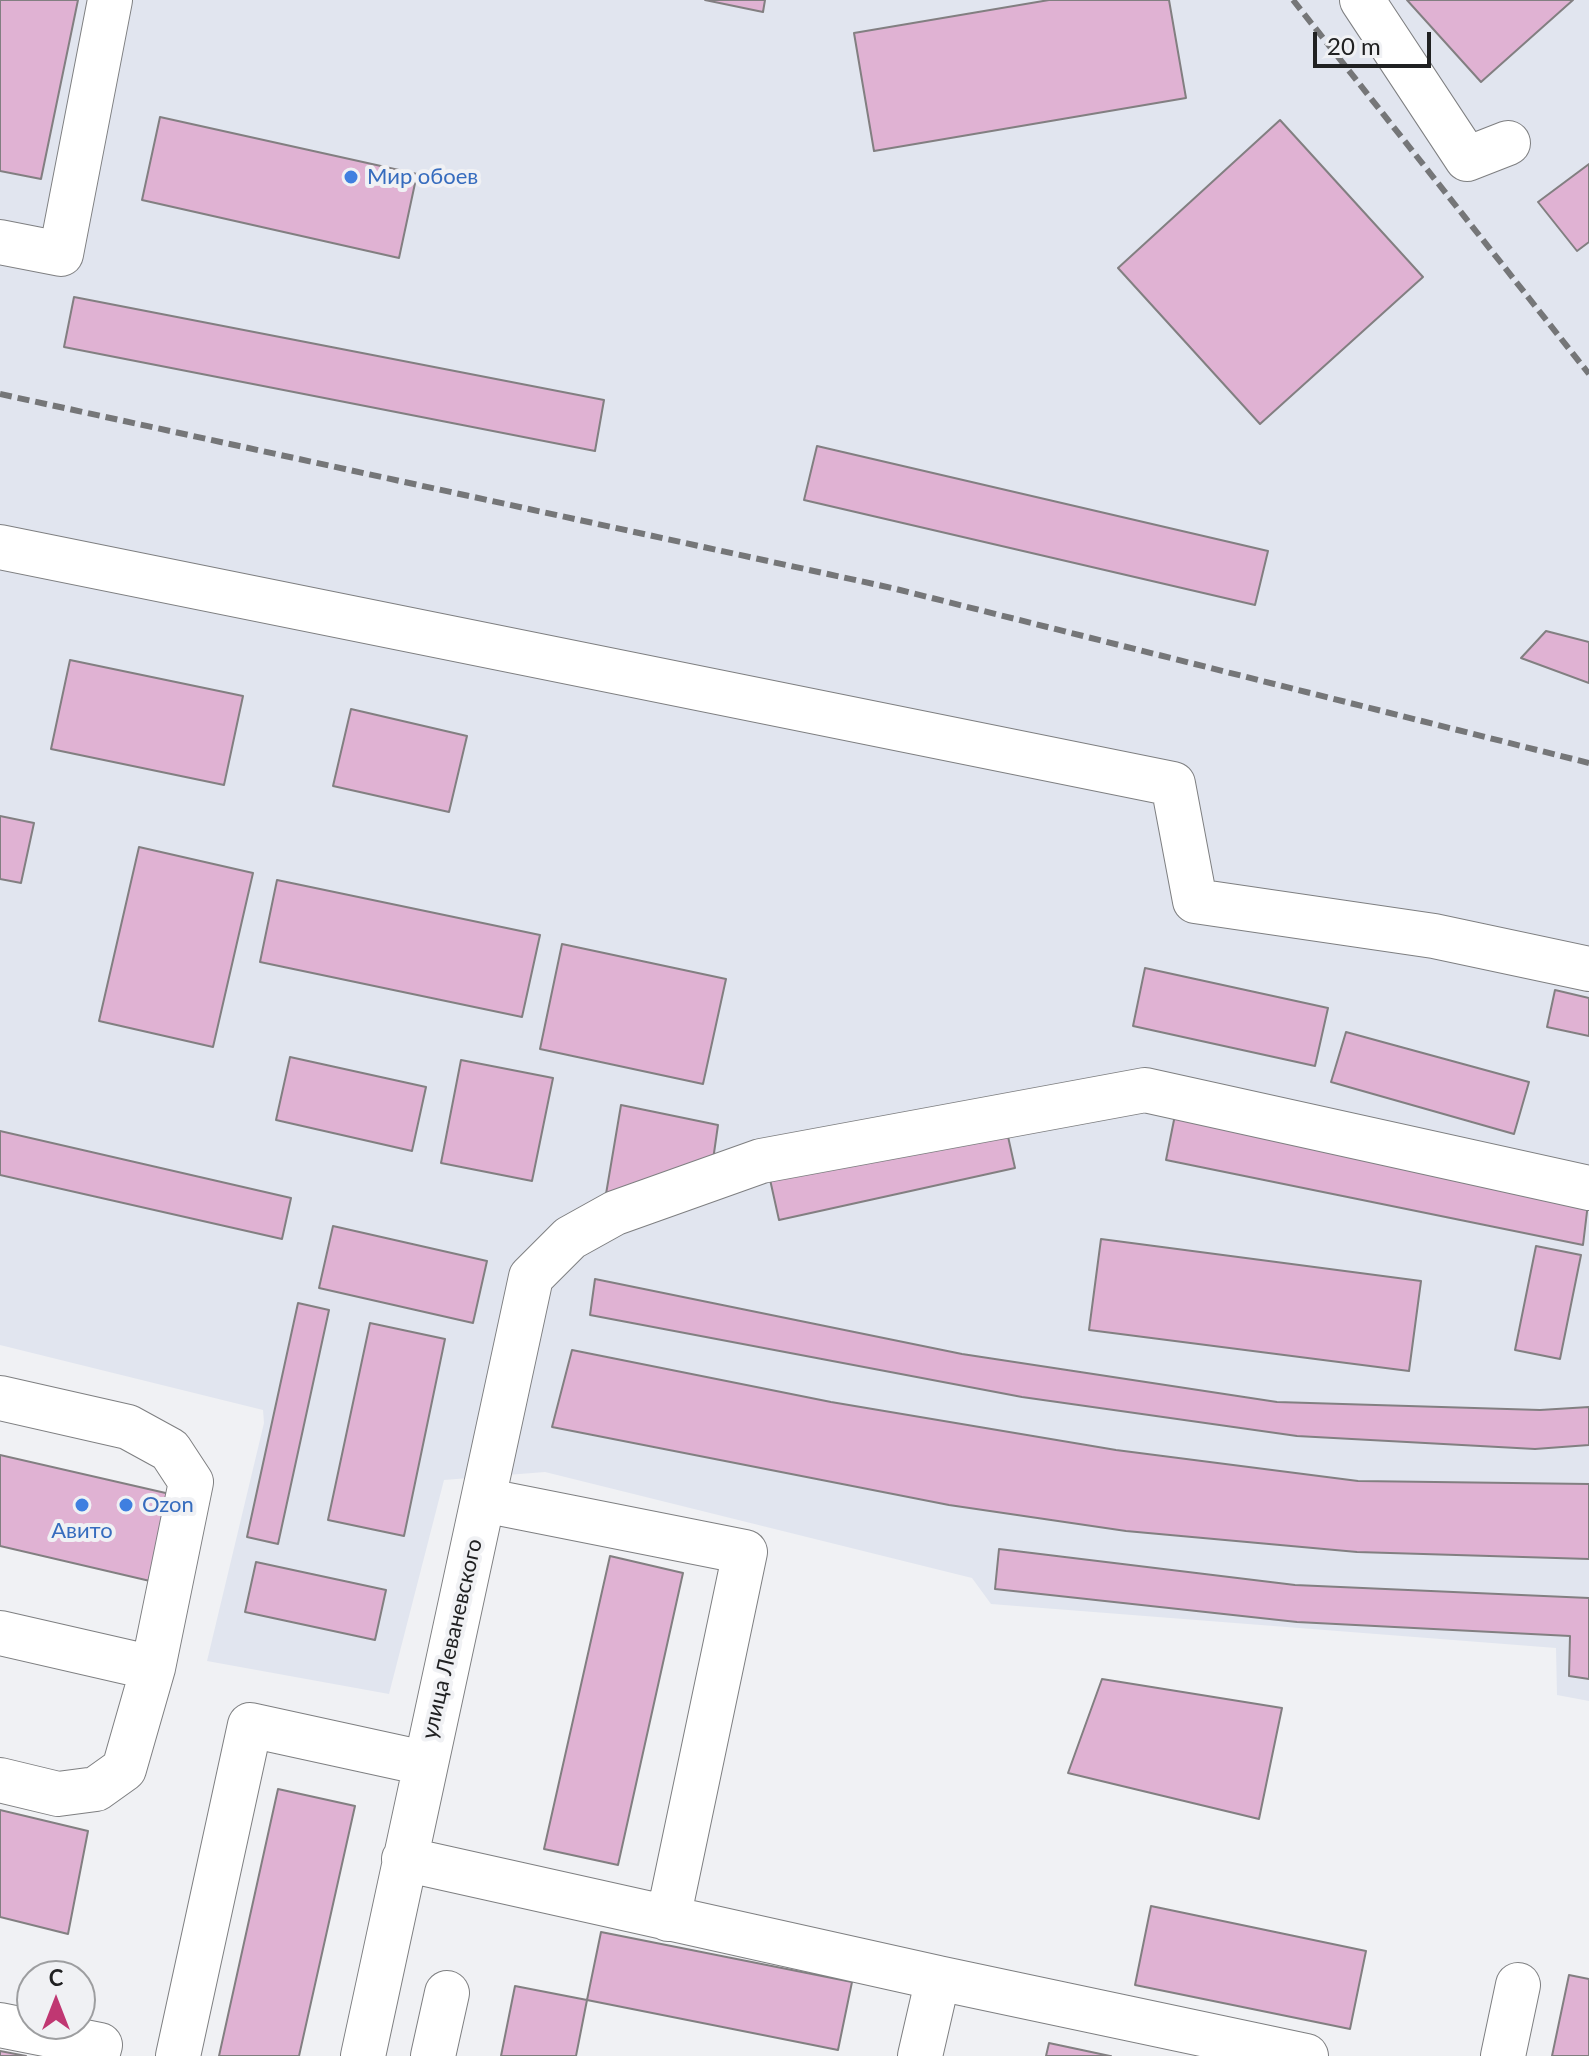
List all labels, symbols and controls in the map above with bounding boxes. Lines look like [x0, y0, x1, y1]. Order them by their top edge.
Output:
scale bar [1317, 16, 1435, 66]
text: 20 m [1327, 31, 1381, 60]
place label: Мир обоев [367, 164, 478, 190]
marker: Мир обоев [342, 168, 360, 186]
place label: Ozon [142, 1492, 194, 1518]
marker: Авито [73, 1496, 91, 1514]
marker: Ozon [117, 1496, 135, 1514]
place label: Авито [51, 1518, 113, 1544]
street label: улица Леваневского [416, 1536, 488, 1742]
north arrow [16, 1960, 96, 2040]
text: С [49, 1964, 63, 1991]

